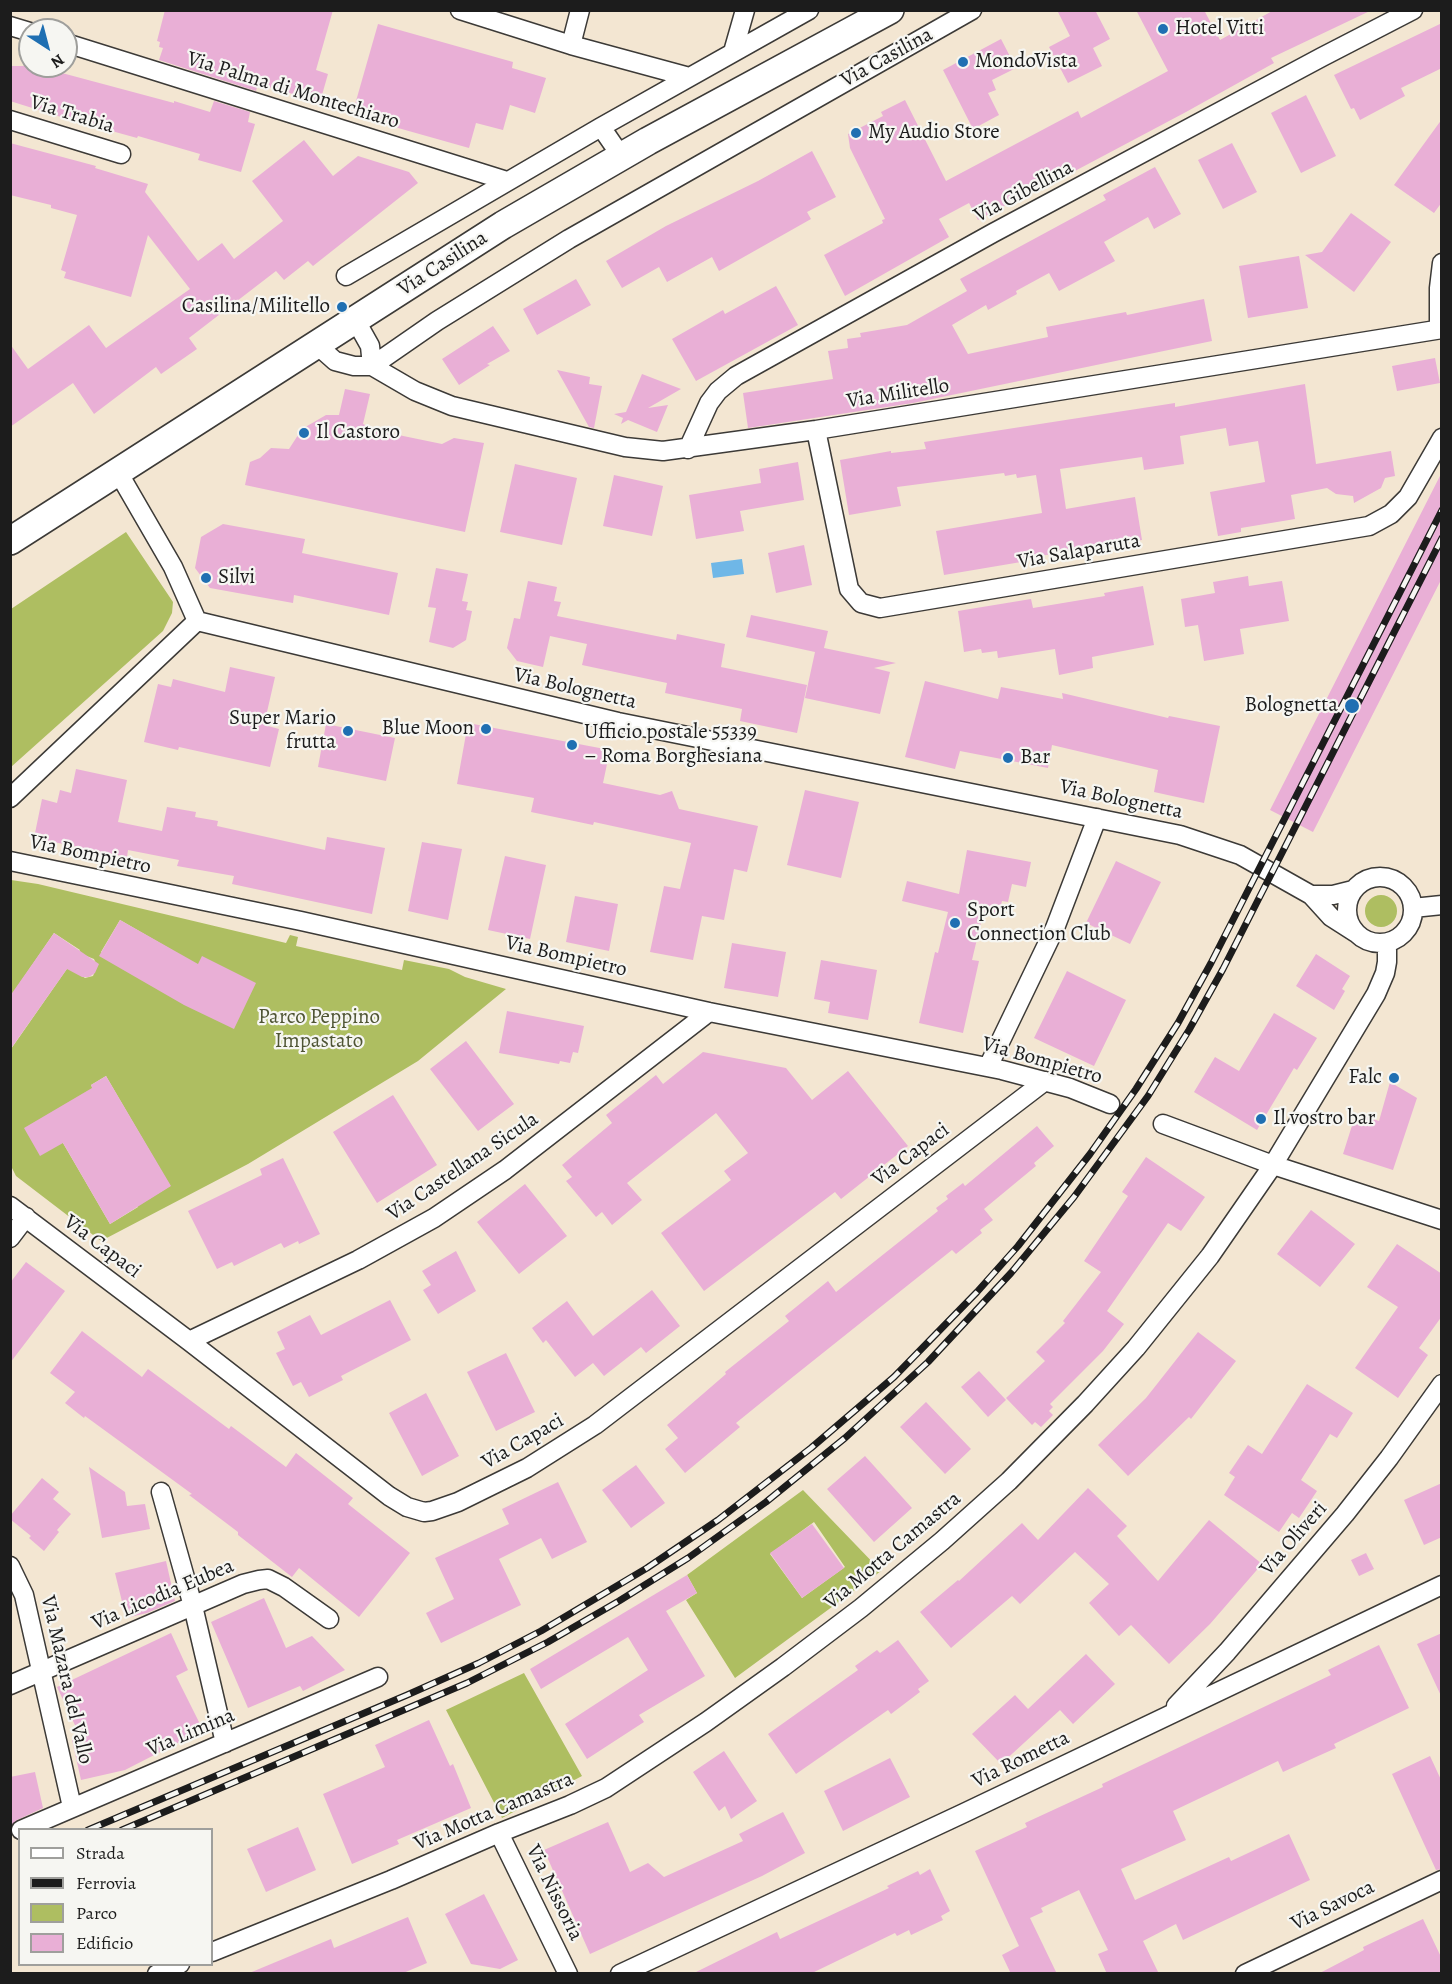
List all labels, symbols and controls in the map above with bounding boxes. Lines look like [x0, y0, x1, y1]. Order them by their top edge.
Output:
place label: Hotel Vitti [1175, 16, 1264, 42]
north arrow [18, 18, 78, 78]
street label: Via Casilina [837, 22, 937, 94]
marker: Hotel Vitti [1156, 22, 1170, 36]
street label: Via Palma di Montechiaro [184, 47, 402, 135]
text: N [46, 49, 69, 73]
place label: MondoVista [975, 49, 1078, 75]
marker: MondoVista [956, 55, 970, 69]
street label: Via Trabia [27, 90, 117, 140]
place label: My Audio Store [868, 120, 1000, 146]
marker: My Audio Store [849, 126, 863, 140]
street label: Via Gibellina [970, 155, 1078, 229]
street label: Via Casilina [394, 226, 492, 302]
place label: Casilina/Militello [182, 294, 330, 320]
marker: Casilina/Militello [335, 300, 349, 314]
street label: Via Militello [845, 373, 951, 415]
place label: Il Castoro [316, 420, 400, 446]
marker: Il Castoro [297, 426, 311, 440]
street label: Via Salaparuta [1016, 529, 1142, 575]
place label: Silvi [218, 565, 255, 591]
marker: Silvi [199, 571, 213, 585]
street label: Via Bolognetta [511, 663, 639, 715]
place label: Bolognetta [1245, 693, 1338, 719]
marker: Bolognetta [1343, 697, 1361, 715]
place label: Super Mario frutta [229, 706, 336, 756]
place label: Blue Moon [382, 716, 474, 742]
place label: Ufficio postale 55339 – Roma Borghesiana [584, 720, 762, 770]
marker: Blue Moon [479, 722, 493, 736]
marker: Super Mario frutta [341, 724, 355, 738]
marker: Ufficio postale 55339 – Roma Borghesiana [565, 738, 579, 752]
place label: Bar [1020, 745, 1050, 771]
marker: Bar [1001, 751, 1015, 765]
street label: Via Bolognetta [1057, 775, 1185, 825]
street label: Via Bompietro [27, 830, 153, 880]
place label: Sport Connection Club [967, 898, 1111, 948]
marker: Sport Connection Club [948, 916, 962, 930]
street label: Via Bompietro [503, 931, 629, 983]
park label: Parco Peppino Impastato [258, 1005, 380, 1055]
street label: Via Bompietro [979, 1032, 1105, 1090]
place label: Falc [1348, 1065, 1382, 1091]
marker: Falc [1387, 1071, 1401, 1085]
place label: Il vostro bar [1273, 1106, 1376, 1132]
street label: Via Castellana Sicula [383, 1107, 543, 1227]
marker: Il vostro bar [1254, 1112, 1268, 1126]
street label: Via Capaci [867, 1118, 955, 1192]
street label: Via Capaci [58, 1210, 146, 1284]
street label: Via Capaci [478, 1408, 568, 1476]
street label: Via Motta Camastra [820, 1487, 966, 1615]
street label: Via Oliveri [1255, 1497, 1333, 1581]
street label: Via Licodia Eubea [88, 1554, 238, 1636]
street label: Via Mazara del Vallo [34, 1593, 98, 1767]
street label: Via Limina [143, 1703, 239, 1763]
street label: Via Rometta [968, 1726, 1074, 1794]
street label: Via Motta Camastra [411, 1767, 577, 1857]
legend [18, 1828, 213, 1966]
text: Strada [76, 1841, 125, 1865]
street label: Via Nissoria [520, 1841, 588, 1945]
text: Ferrovia [76, 1871, 136, 1895]
street label: Via Savoca [1287, 1875, 1379, 1937]
text: Parco [76, 1901, 117, 1925]
text: Edificio [76, 1931, 133, 1955]

